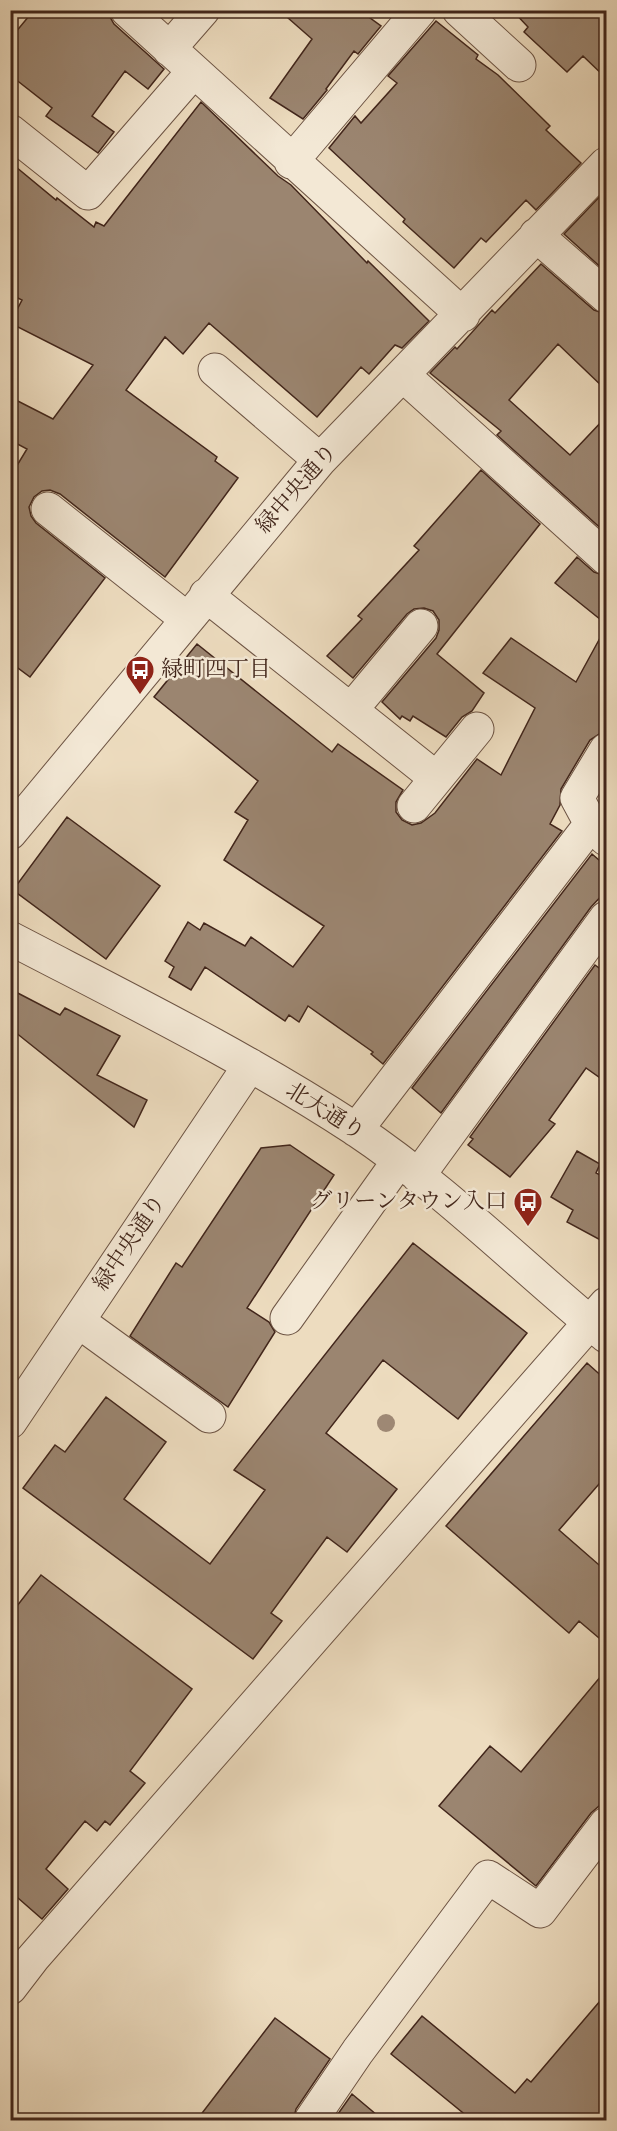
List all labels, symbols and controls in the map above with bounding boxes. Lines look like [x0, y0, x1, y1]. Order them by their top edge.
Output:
street label: 緑中央通り [251, 439, 341, 538]
bus stop icon: 緑町四丁目 [124, 654, 156, 696]
place label: 緑町四丁目 [161, 657, 271, 681]
street label: 北大通り [282, 1078, 369, 1145]
bus stop icon: グリーンタウン入口 [512, 1186, 544, 1228]
place label: グリーンタウン入口 [310, 1189, 507, 1213]
street label: 緑中央通り [88, 1190, 170, 1295]

